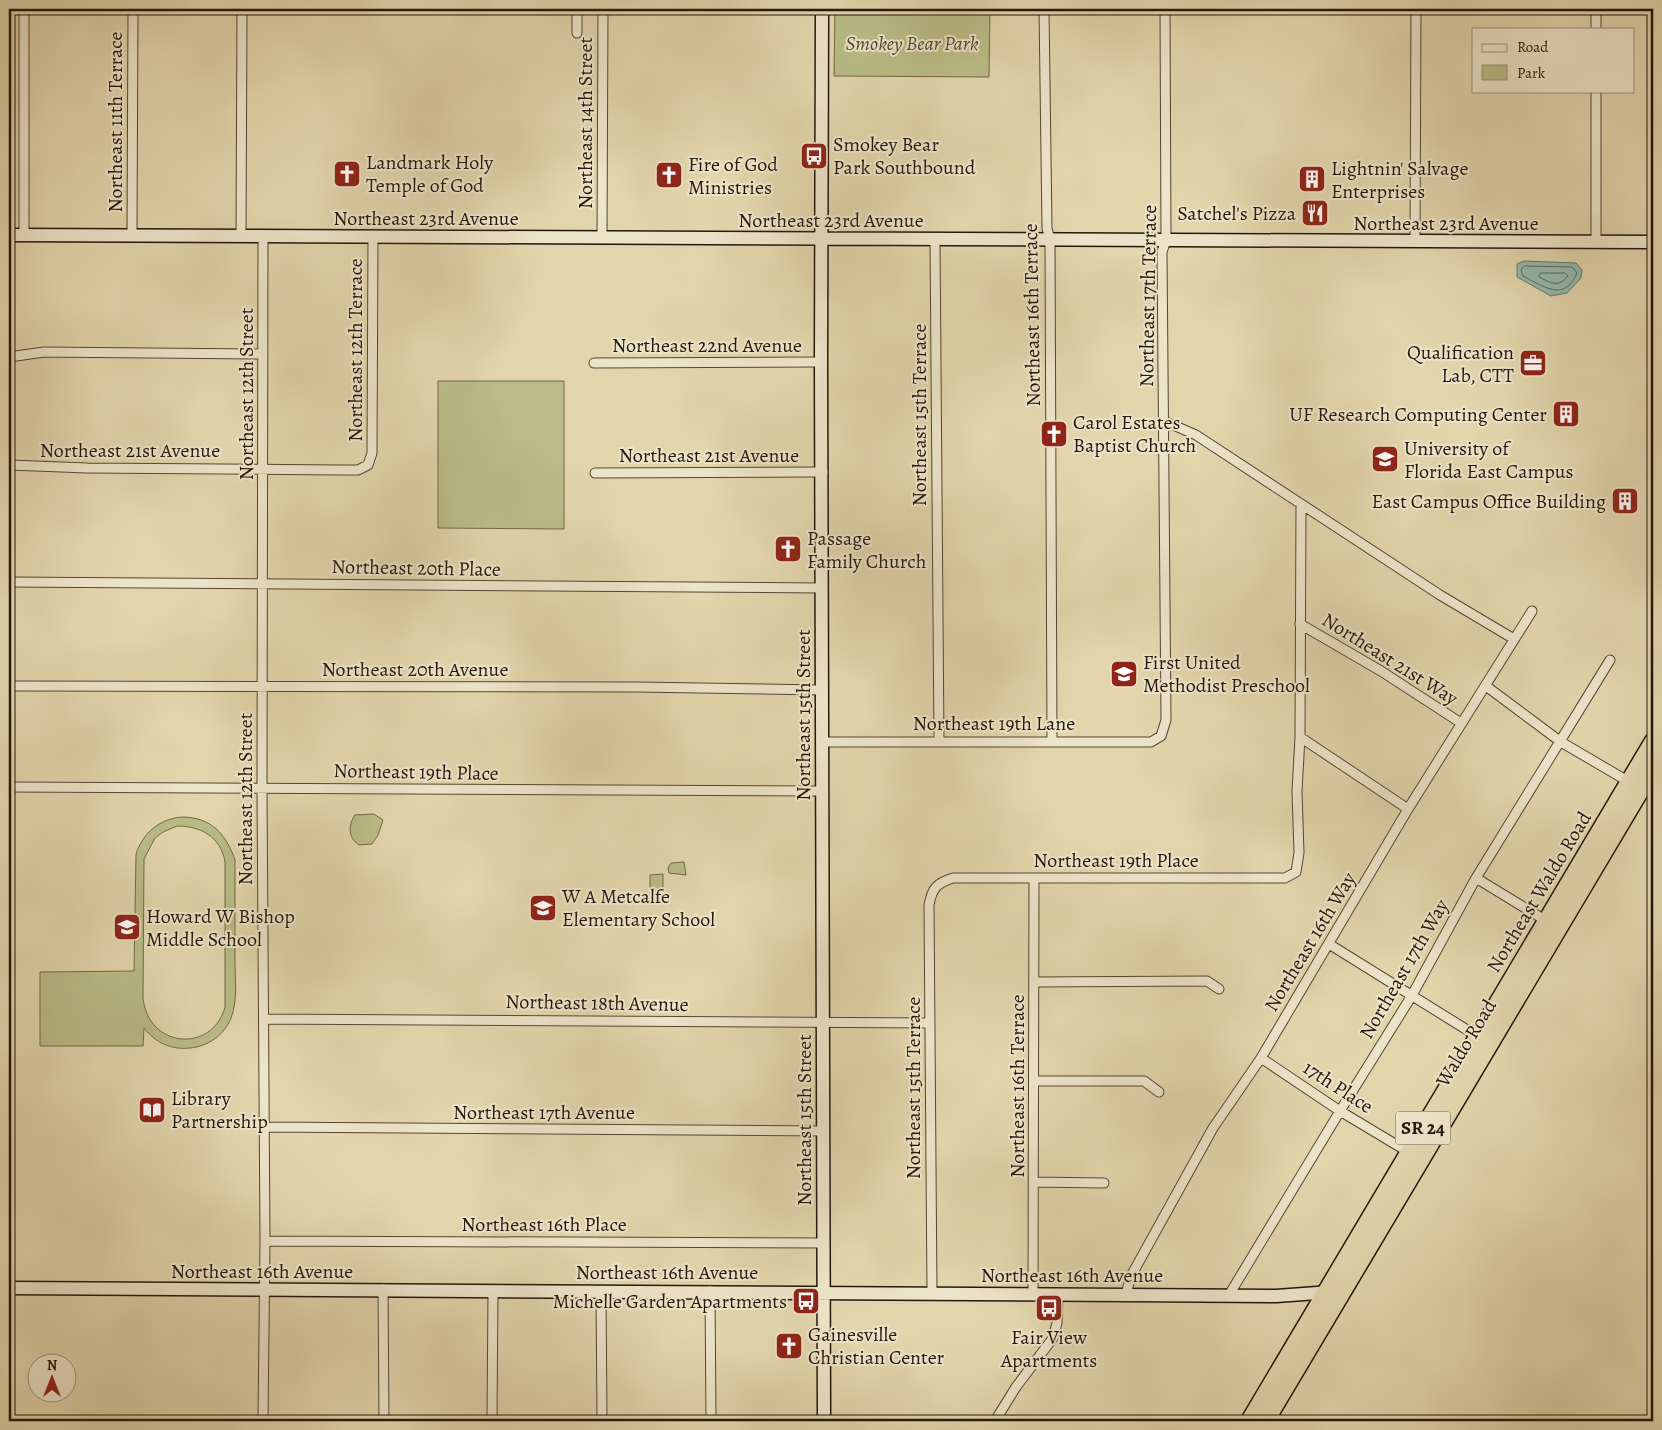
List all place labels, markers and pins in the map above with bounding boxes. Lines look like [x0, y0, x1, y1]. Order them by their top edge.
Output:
place label: Smokey Bear Park Southbound [833, 131, 976, 181]
bus stop icon: Smokey Bear Park Southbound [799, 141, 829, 171]
place label: Landmark Holy Temple of God [366, 149, 494, 199]
place label: Fire of God Ministries [688, 151, 778, 201]
place label: Lightnin' Salvage Enterprises [1331, 155, 1468, 205]
church icon: Landmark Holy Temple of God [332, 159, 362, 189]
church icon: Fire of God Ministries [654, 160, 684, 190]
building icon: Lightnin' Salvage Enterprises [1297, 164, 1327, 194]
restaurant icon: Satchel's Pizza [1300, 198, 1330, 228]
place label: Satchel's Pizza [1177, 200, 1297, 227]
place label: Qualification Lab, CTT [1407, 339, 1514, 389]
office icon: Qualification Lab, CTT [1518, 348, 1548, 378]
building icon: UF Research Computing Center [1551, 399, 1581, 429]
place label: UF Research Computing Center [1289, 401, 1547, 428]
place label: Carol Estates Baptist Church [1073, 409, 1197, 459]
church icon: Carol Estates Baptist Church [1039, 419, 1069, 449]
place label: University of Florida East Campus [1404, 435, 1574, 485]
school or university icon: University of Florida East Campus [1370, 444, 1400, 474]
building icon: East Campus Office Building [1610, 486, 1640, 516]
place label: East Campus Office Building [1371, 488, 1606, 515]
place label: Passage Family Church [807, 525, 927, 575]
church icon: Passage Family Church [773, 534, 803, 564]
place label: First United Methodist Preschool [1143, 649, 1310, 699]
school or university icon: First United Methodist Preschool [1109, 659, 1139, 689]
place label: W A Metcalfe Elementary School [561, 883, 715, 933]
school or university icon: W A Metcalfe Elementary School [528, 893, 558, 923]
place label: Howard W Bishop Middle School [146, 903, 295, 953]
school or university icon: Howard W Bishop Middle School [112, 912, 142, 942]
place label: Library Partnership [171, 1085, 268, 1135]
library icon: Library Partnership [137, 1095, 167, 1125]
bus stop icon: Michelle Garden Apartments [791, 1286, 821, 1316]
place label: Michelle Garden Apartments [553, 1288, 787, 1315]
bus stop icon: Fair View Apartments [1034, 1293, 1064, 1323]
place label: Gainesville Christian Center [808, 1321, 945, 1371]
place label: Fair View Apartments [1000, 1324, 1097, 1374]
church icon: Gainesville Christian Center [774, 1331, 804, 1361]

